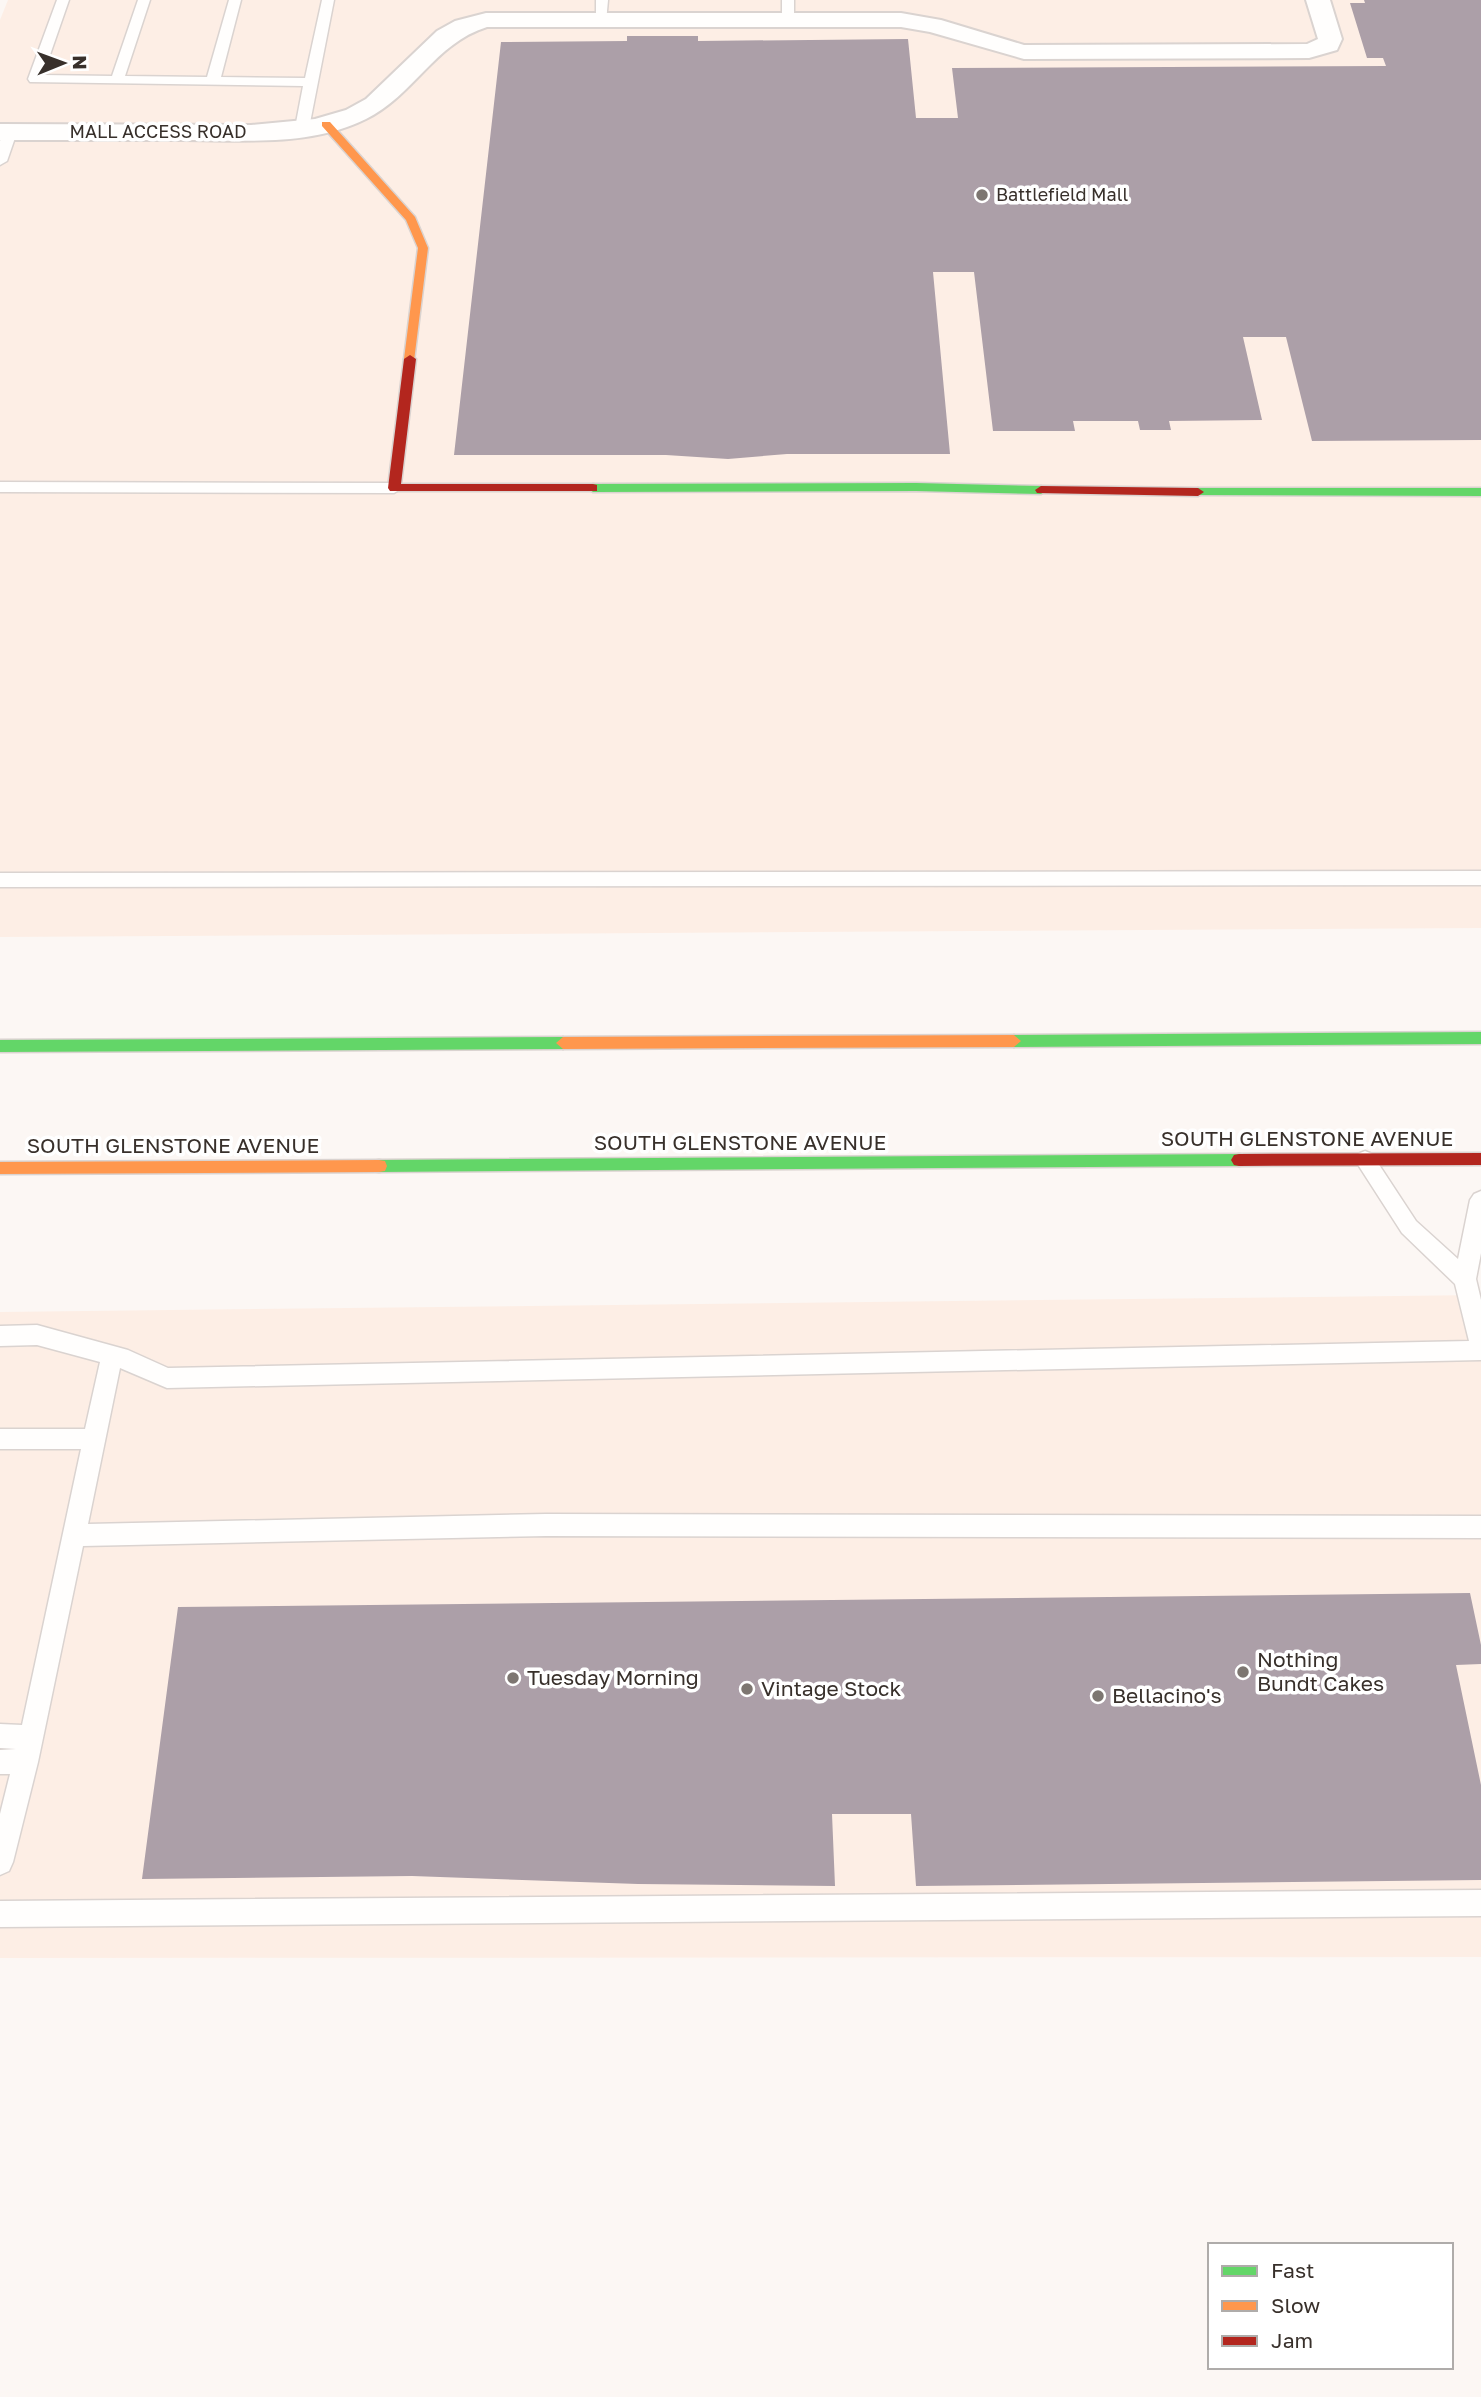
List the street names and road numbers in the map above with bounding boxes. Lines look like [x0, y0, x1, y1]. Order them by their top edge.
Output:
street label: MALL ACCESS ROAD [69, 120, 247, 142]
street label: SOUTH GLENSTONE AVENUE [1161, 1125, 1453, 1151]
street label: SOUTH GLENSTONE AVENUE [594, 1129, 886, 1155]
street label: SOUTH GLENSTONE AVENUE [27, 1132, 319, 1158]

